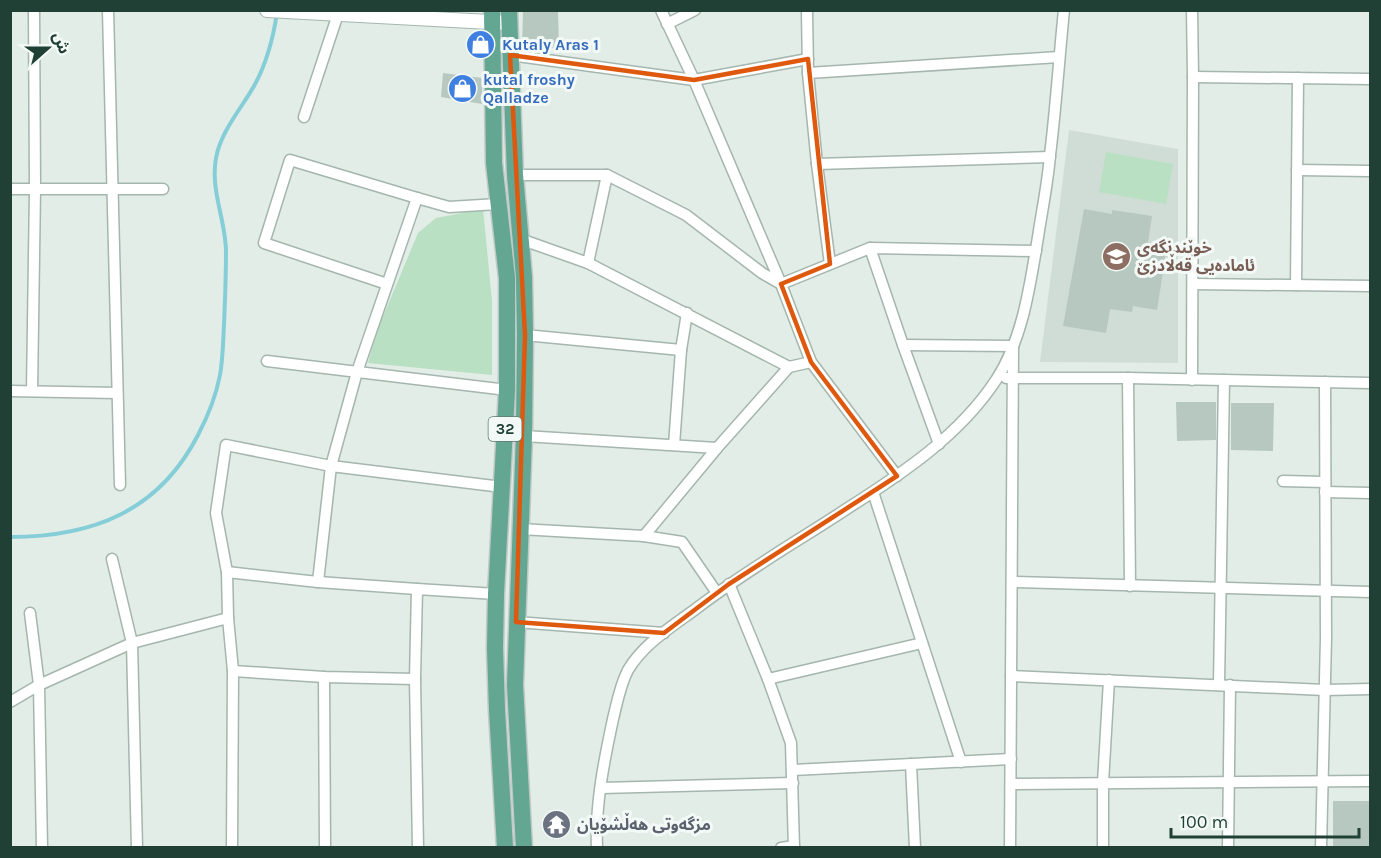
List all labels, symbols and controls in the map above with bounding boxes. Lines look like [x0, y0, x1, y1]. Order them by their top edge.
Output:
north arrow [18, 18, 78, 78]
shop icon: Kutaly Aras 1 [465, 28, 497, 60]
text: ش [49, 29, 74, 57]
place label: Kutaly Aras 1 [502, 35, 599, 54]
place label: kutal froshy Qalladze [483, 70, 575, 107]
shop icon: kutal froshy Qalladze [446, 72, 478, 104]
place label: خوێندنگەی ئامادەیی قەڵادزێ [1137, 238, 1255, 275]
school or university icon: خوێندنگەی ئامادەیی قەڵادزێ [1100, 240, 1132, 272]
road number: 32 [488, 417, 522, 441]
scale bar [1171, 801, 1358, 839]
temple icon: مزگەوتی ھەڵشۆیان [540, 808, 572, 840]
text: 100 m [1180, 811, 1228, 833]
place label: مزگەوتی ھەڵشۆیان [577, 812, 711, 834]

